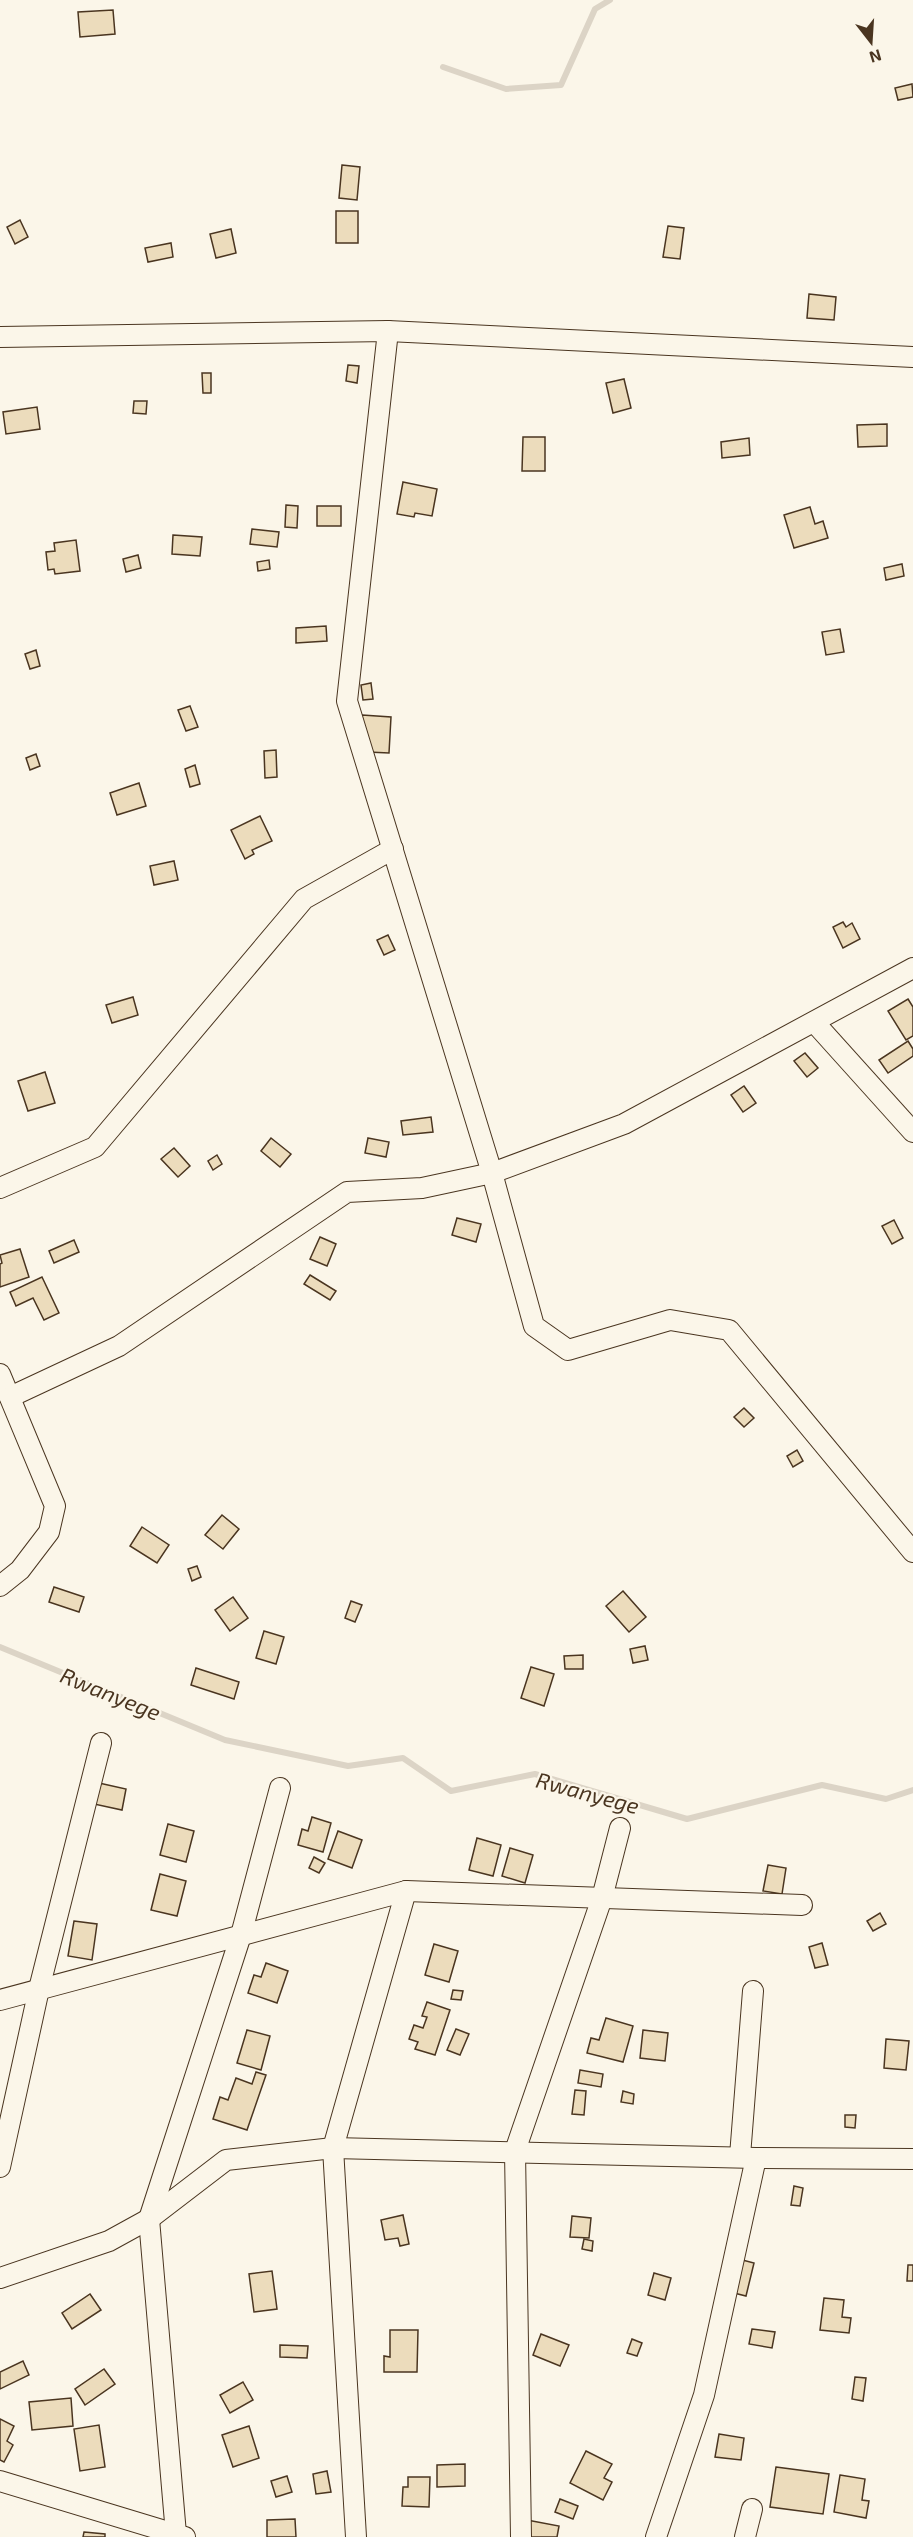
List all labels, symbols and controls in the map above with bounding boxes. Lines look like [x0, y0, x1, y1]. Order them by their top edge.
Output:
north arrow [841, 12, 901, 72]
text: N [867, 46, 884, 68]
water label: Rwanyege [57, 1661, 165, 1726]
water label: Rwanyege [533, 1766, 643, 1819]

